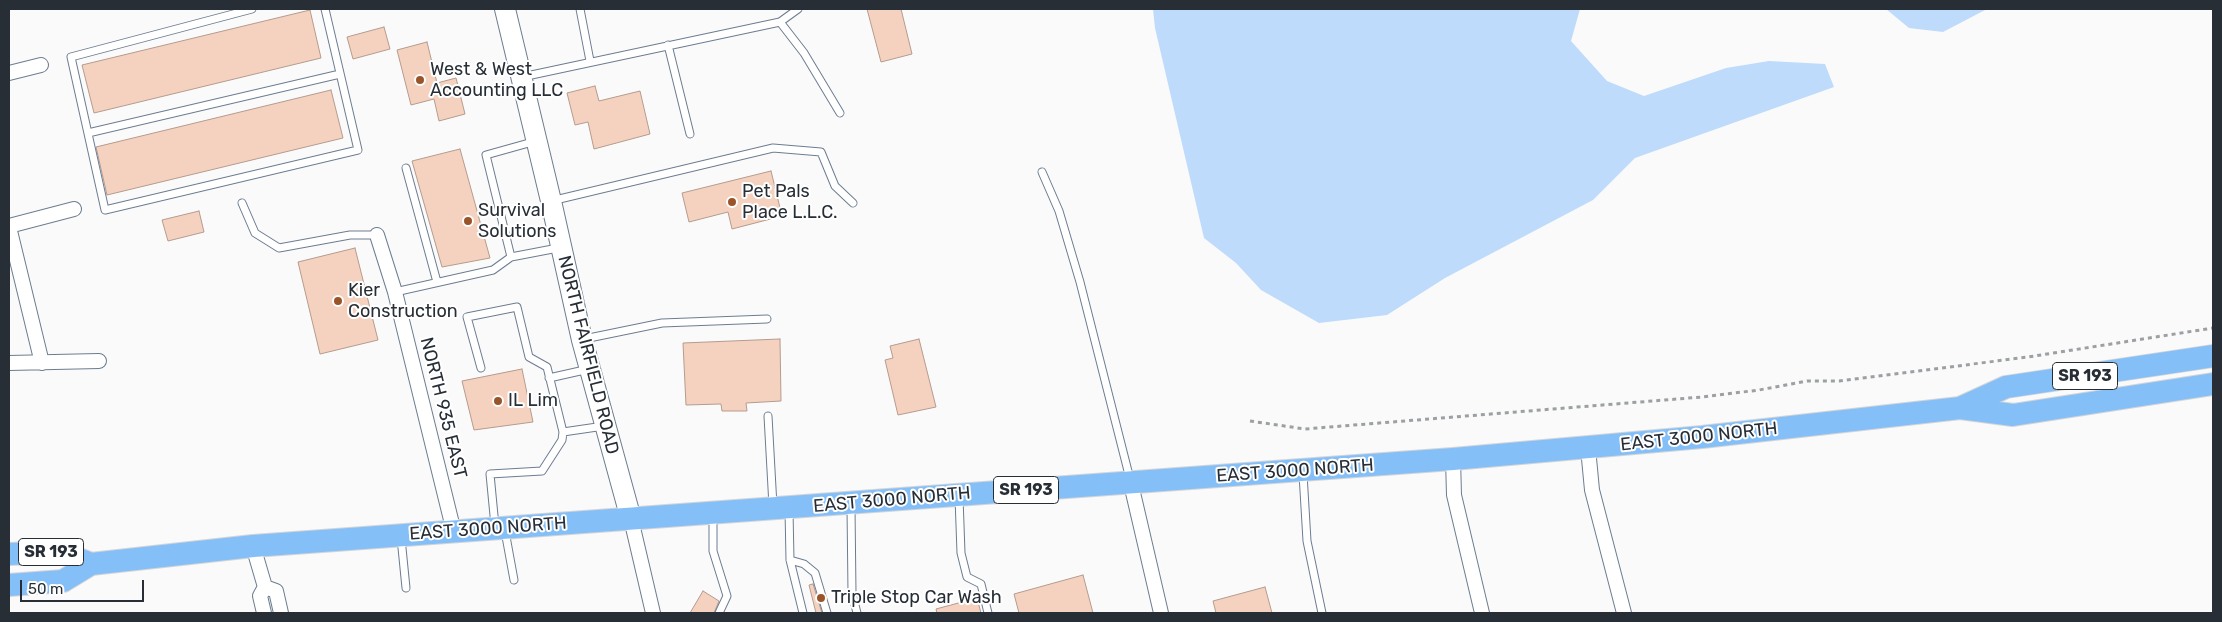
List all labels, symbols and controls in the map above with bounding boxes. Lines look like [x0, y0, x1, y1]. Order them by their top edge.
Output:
place label: West & West Accounting LLC [430, 59, 563, 102]
marker: West & West Accounting LLC [414, 74, 426, 86]
place label: Pet Pals Place L.L.C. [742, 181, 837, 223]
marker: Pet Pals Place L.L.C. [726, 196, 738, 208]
place label: Survival Solutions [478, 200, 557, 242]
marker: Survival Solutions [462, 215, 474, 227]
street label: NORTH FAIRFIELD ROAD [553, 253, 623, 457]
place label: Kier Construction [348, 280, 458, 322]
marker: Kier Construction [332, 295, 344, 307]
street label: NORTH 935 EAST [415, 335, 471, 481]
road number: SR 193 [2052, 362, 2118, 390]
place label: IL Lim [508, 390, 558, 412]
marker: IL Lim [492, 395, 504, 407]
street label: EAST 3000 NORTH [1619, 418, 1779, 456]
street label: EAST 3000 NORTH [1216, 455, 1374, 487]
road number: SR 193 [994, 476, 1058, 504]
street label: EAST 3000 NORTH [812, 482, 972, 518]
street label: EAST 3000 NORTH [409, 513, 567, 545]
road number: SR 193 [18, 538, 84, 566]
scale bar [22, 570, 146, 602]
text: 50 m [28, 580, 63, 598]
place label: Triple Stop Car Wash [831, 587, 1002, 609]
marker: Triple Stop Car Wash [815, 592, 827, 604]

